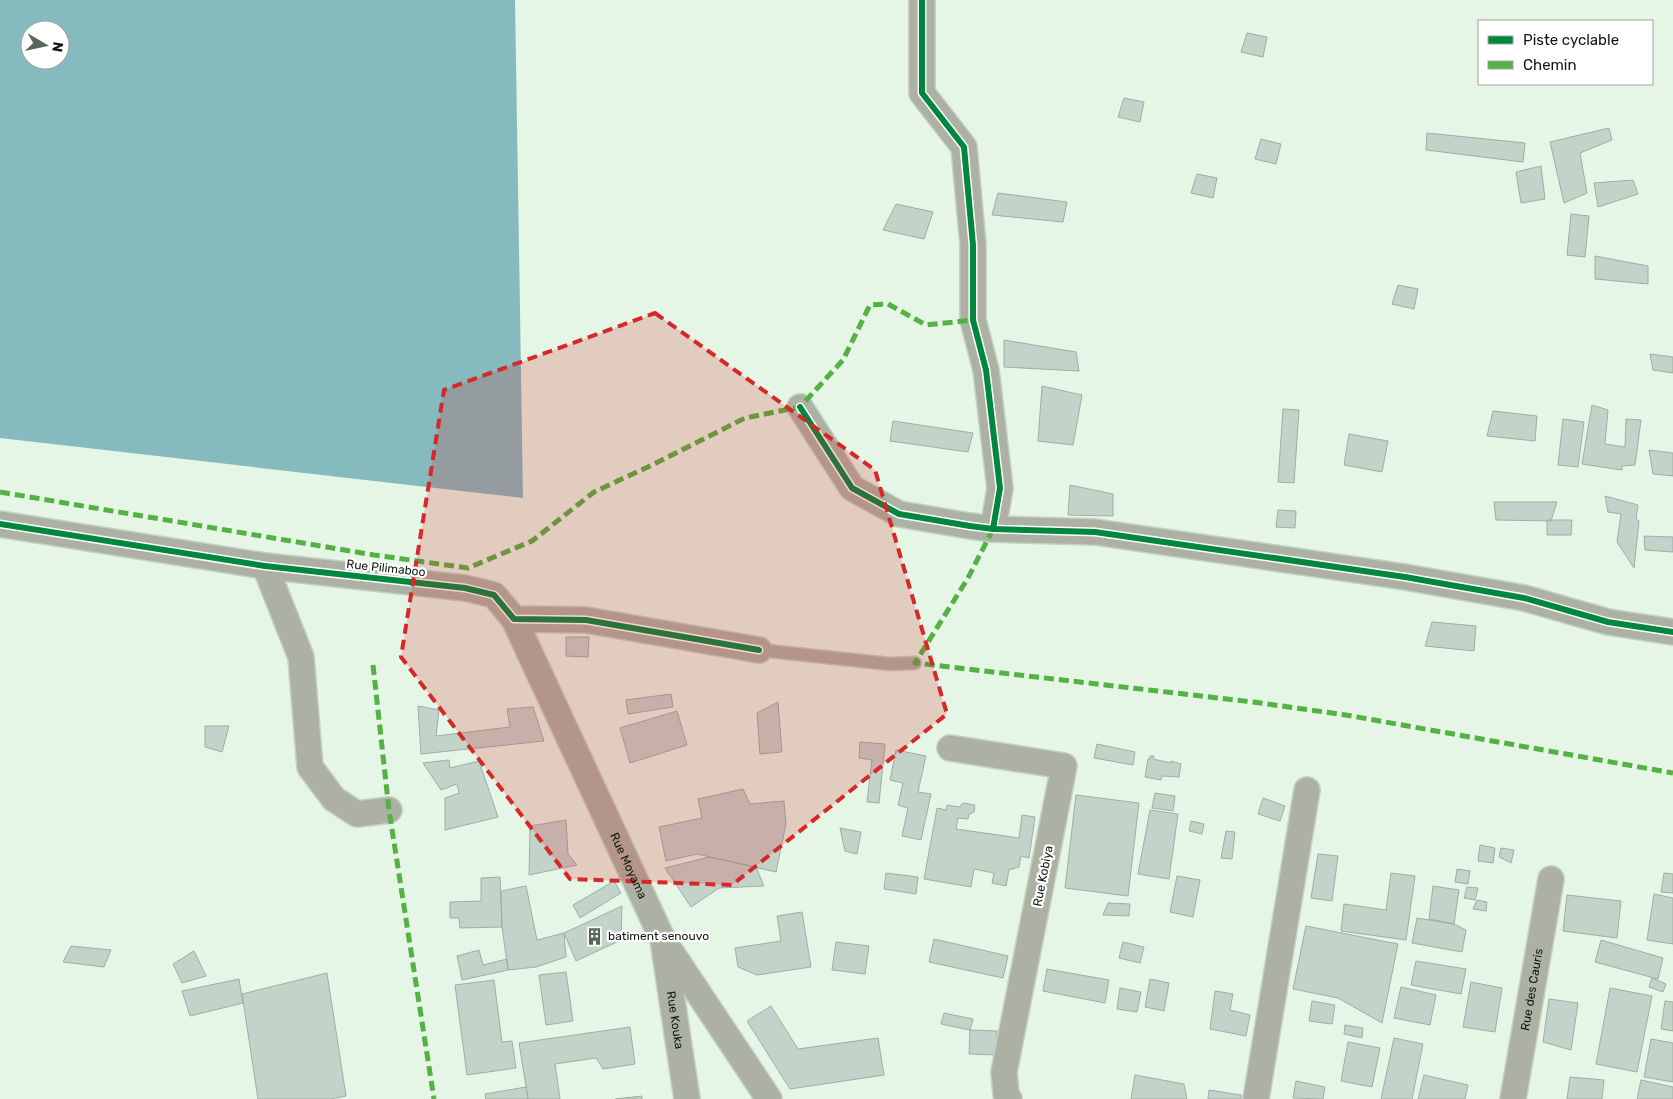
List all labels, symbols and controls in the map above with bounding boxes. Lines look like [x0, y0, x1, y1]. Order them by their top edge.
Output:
north arrow [20, 20, 70, 70]
legend [1478, 20, 1653, 85]
text: Piste cyclable [1523, 31, 1619, 49]
text: N [48, 41, 67, 53]
text: Chemin [1523, 56, 1577, 74]
street label: Rue Pilimaboo [346, 557, 426, 579]
street label: Rue Moyama [607, 830, 650, 901]
street label: Rue Kobiya [1030, 844, 1056, 908]
building icon: batiment senouvo [584, 926, 604, 946]
place label: batiment senouvo [608, 929, 709, 943]
street label: Rue des Cauris [1518, 947, 1546, 1032]
street label: Rue Kouka [664, 990, 686, 1050]

